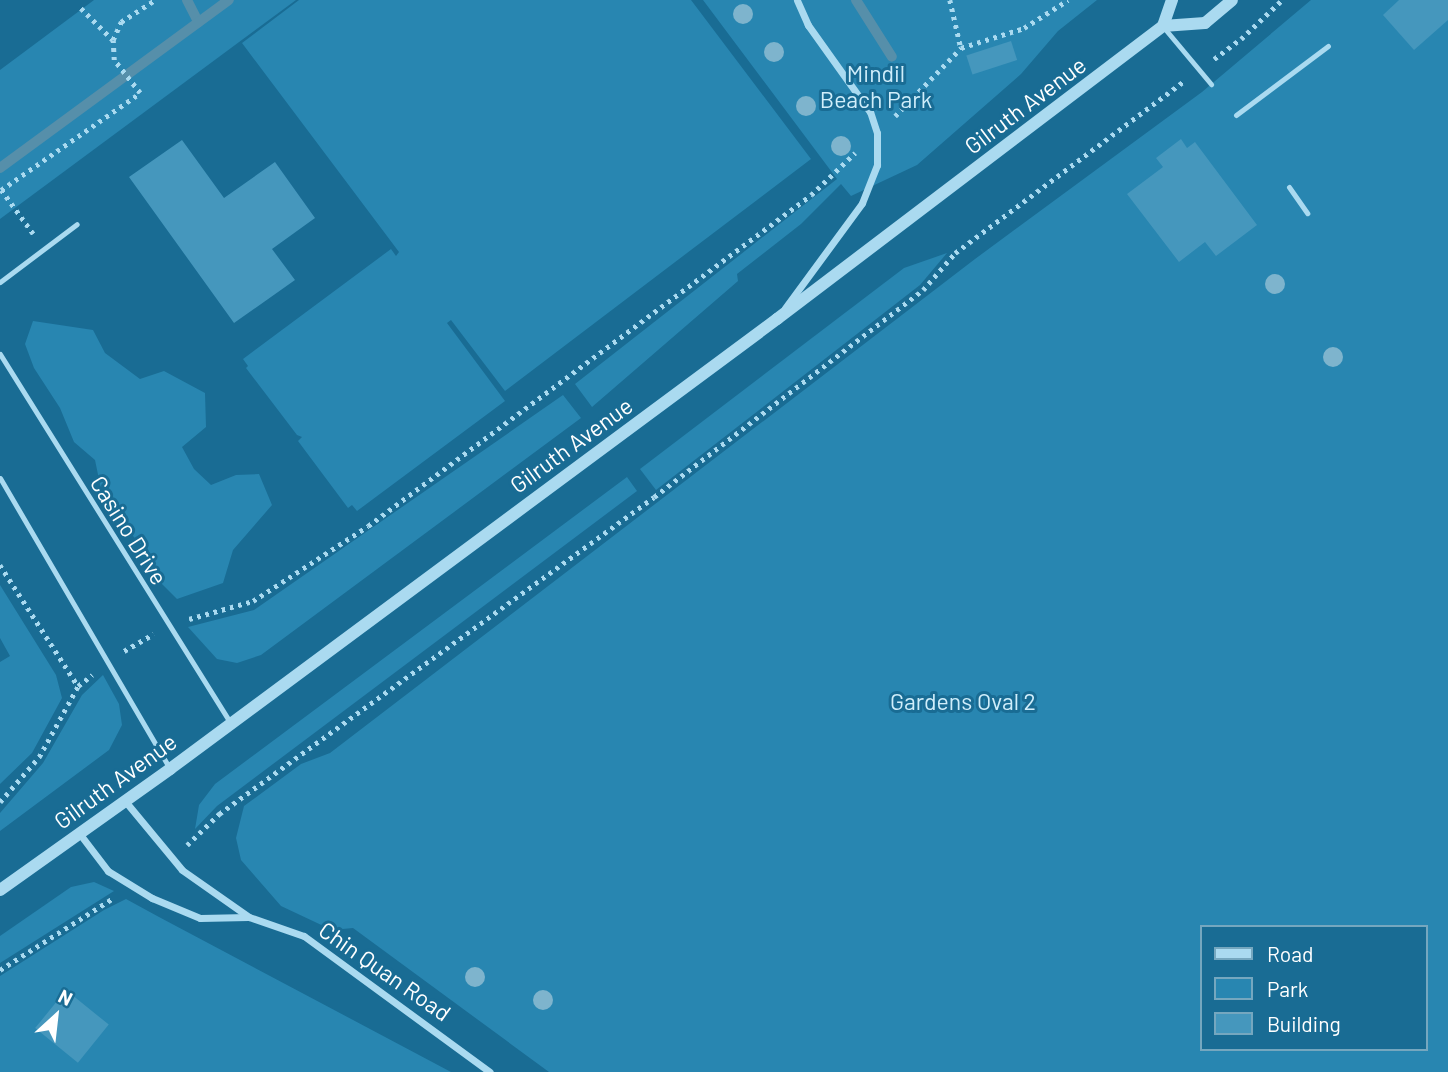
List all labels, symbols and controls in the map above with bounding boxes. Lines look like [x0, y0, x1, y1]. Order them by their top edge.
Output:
street label: Gilruth Avenue [959, 51, 1091, 159]
park label: Mindil Beach Park [820, 59, 932, 113]
street label: Gilruth Avenue [504, 391, 638, 499]
street label: Casino Drive [85, 470, 173, 590]
park label: Gardens Oval 2 [890, 687, 1036, 715]
street label: Gilruth Avenue [48, 727, 182, 835]
street label: Chin Quan Road [314, 915, 456, 1027]
legend [1200, 925, 1427, 1051]
text: Road [1267, 941, 1313, 966]
text: Park [1267, 976, 1308, 1001]
north arrow [21, 981, 91, 1051]
text: N [55, 984, 77, 1010]
text: Building [1267, 1011, 1341, 1036]

